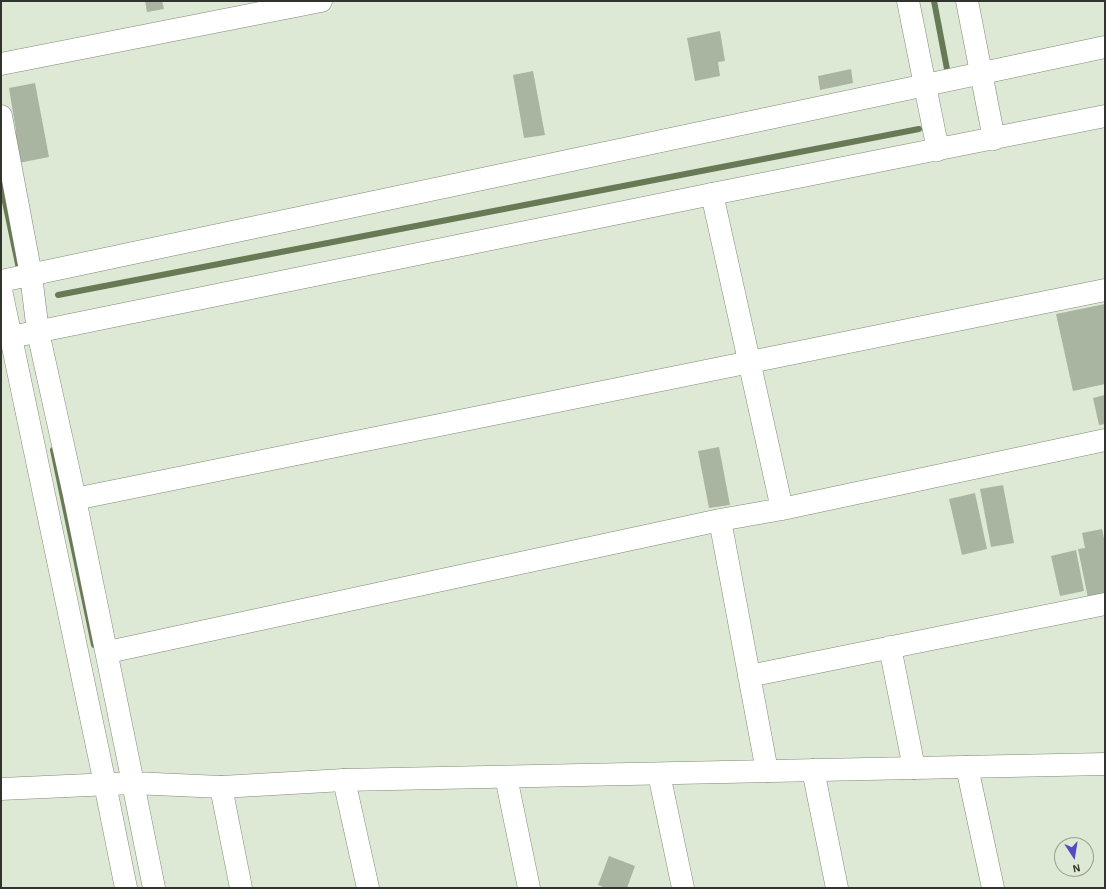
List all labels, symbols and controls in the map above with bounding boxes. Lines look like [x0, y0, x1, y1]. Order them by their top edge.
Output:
north arrow [1054, 837, 1094, 877]
text: N [1072, 862, 1081, 874]

